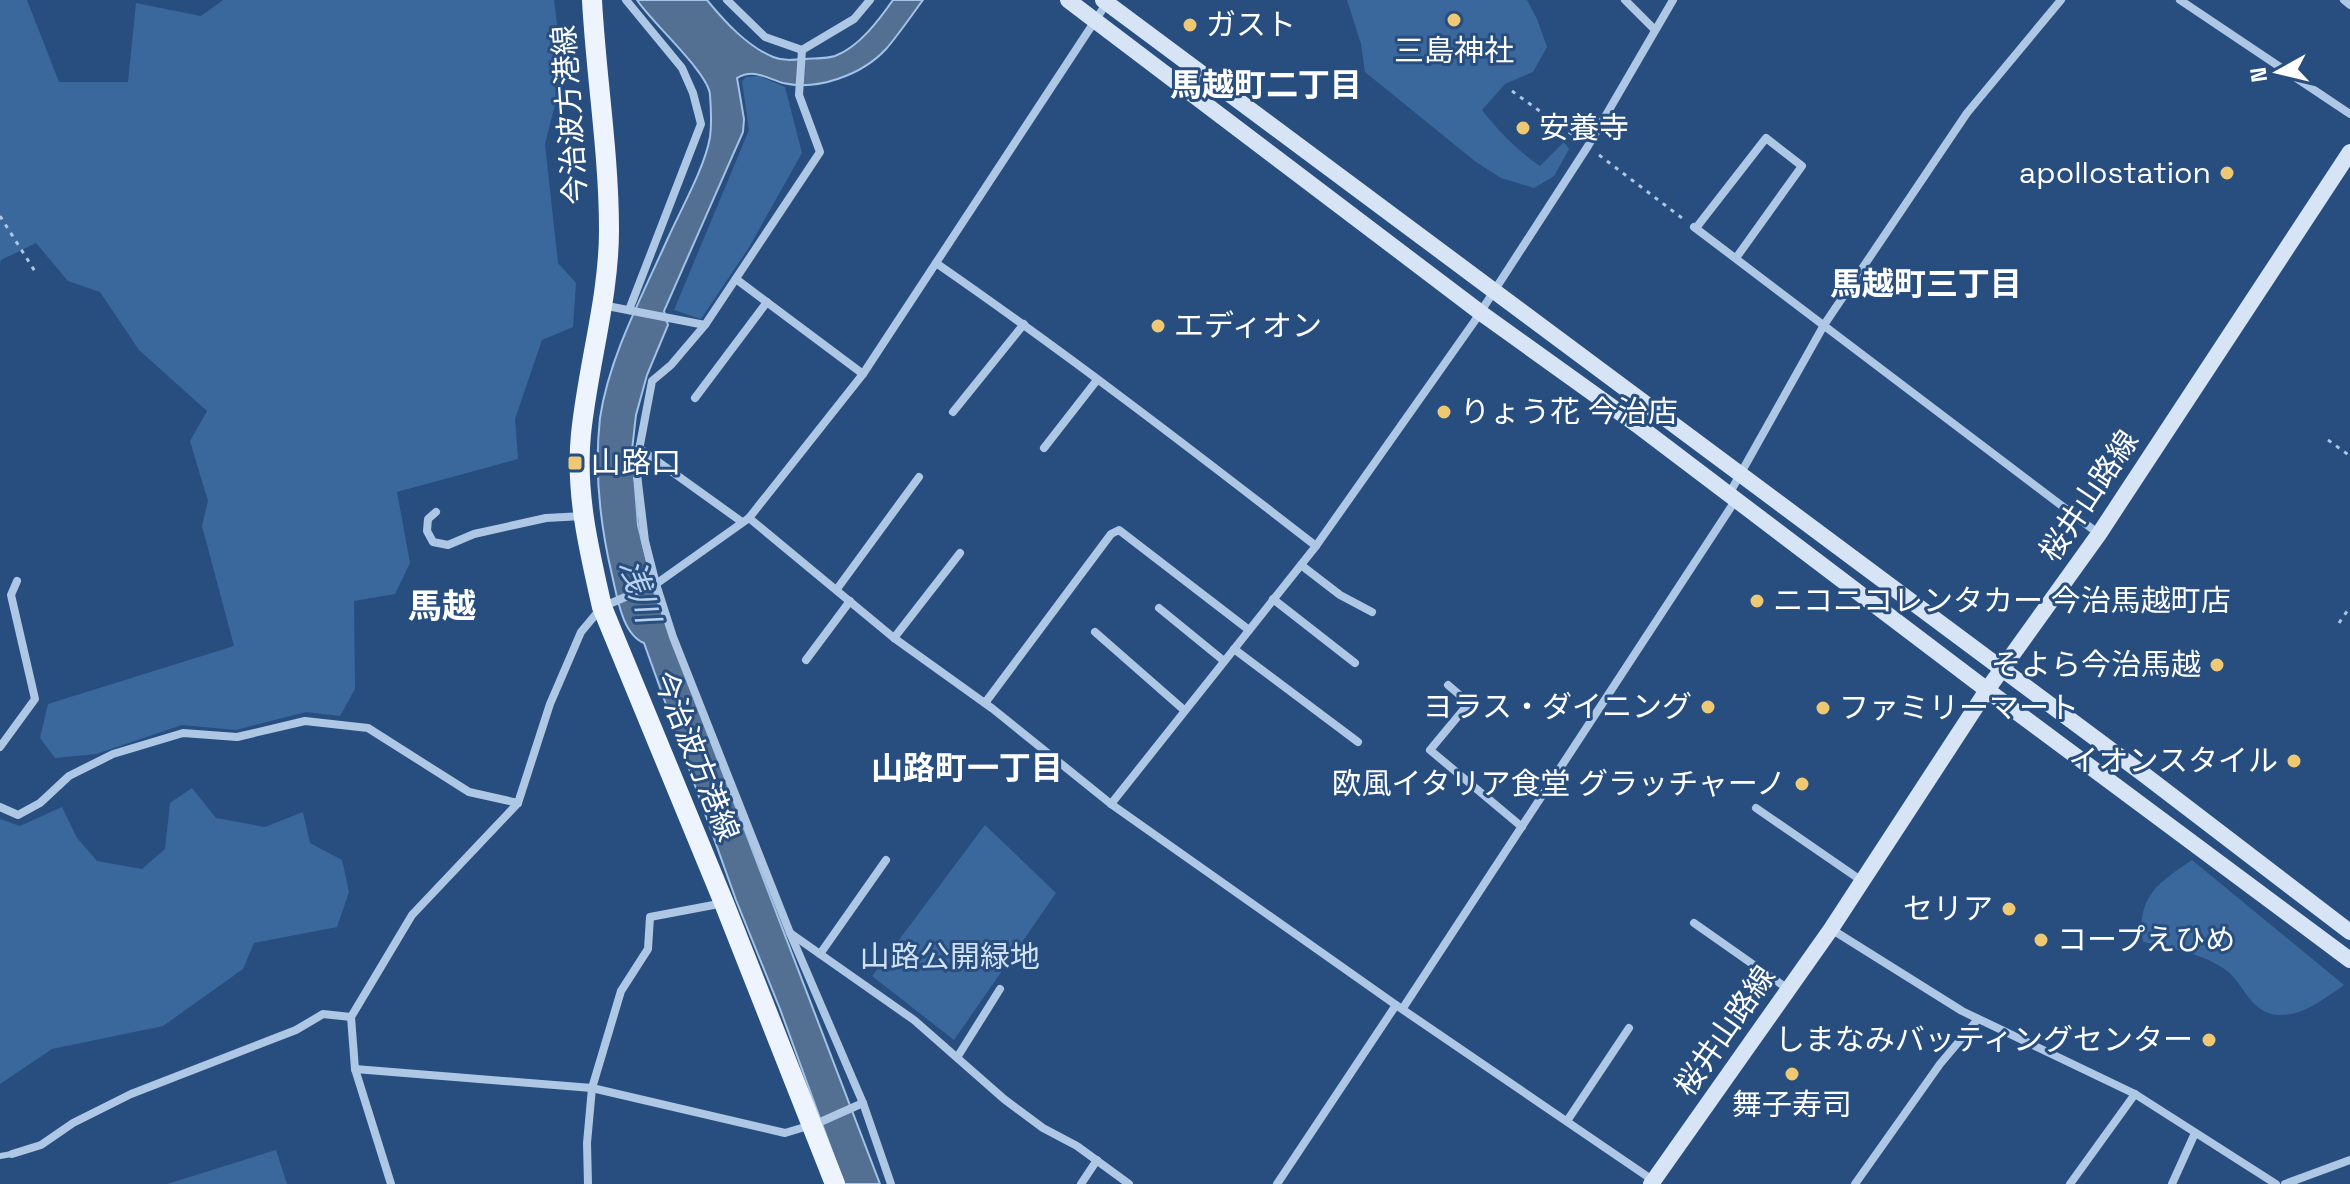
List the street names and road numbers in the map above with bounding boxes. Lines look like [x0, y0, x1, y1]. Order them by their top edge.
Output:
street label: 今治波方港線 [544, 24, 595, 206]
street label: 桜井山路線 [2030, 423, 2147, 569]
street label: 今治波方港線 [645, 665, 748, 847]
street label: 桜井山路線 [1666, 958, 1784, 1103]

